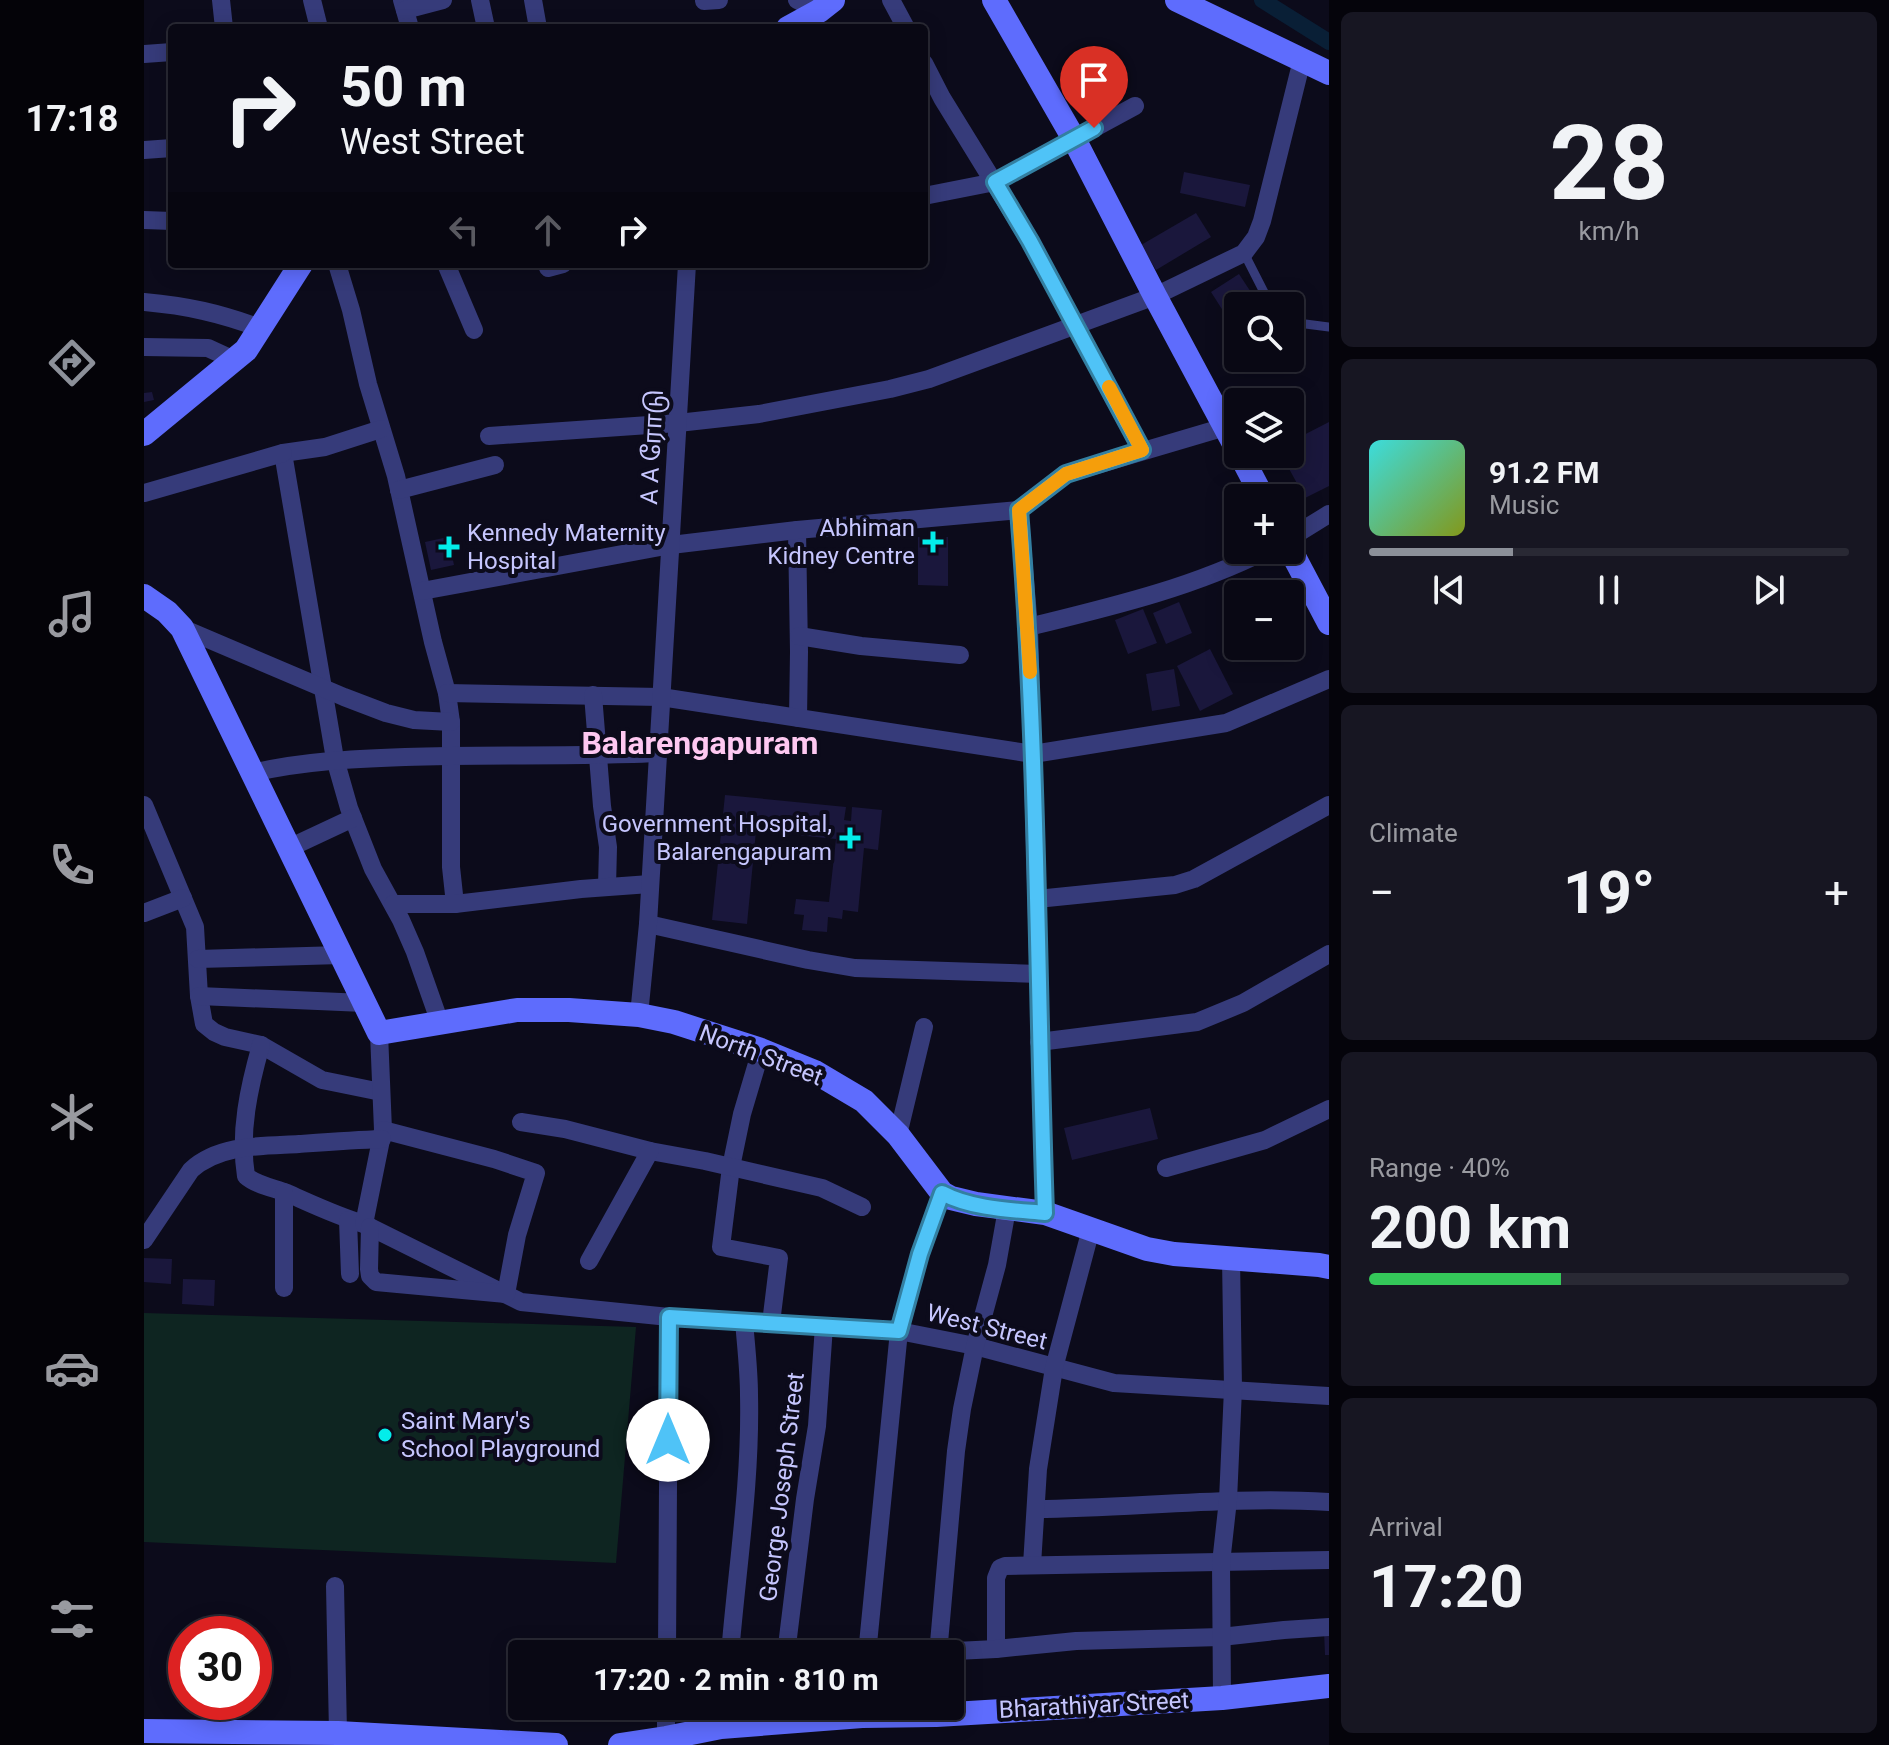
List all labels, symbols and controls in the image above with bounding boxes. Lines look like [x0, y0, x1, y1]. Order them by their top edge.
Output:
pin [1060, 46, 1128, 128]
text: 50 m [340, 54, 467, 120]
icon: right [208, 56, 312, 160]
icon: arrive [1072, 58, 1116, 102]
text: 17:18 [26, 98, 118, 140]
text: 28 [1549, 103, 1669, 224]
text: West Street [340, 121, 525, 163]
icon: left [442, 208, 486, 252]
icon: ahead [526, 208, 570, 252]
icon: right [610, 208, 654, 252]
text: km/h [1578, 216, 1640, 246]
map controls [1224, 292, 1304, 660]
button: search [1224, 292, 1304, 372]
icon: directions [44, 335, 100, 391]
button: layers [1224, 388, 1304, 468]
street label: A A ரோடு [635, 389, 670, 505]
text: 91.2 FM [1489, 455, 1600, 490]
button: + [1224, 484, 1304, 564]
text: Music [1489, 490, 1559, 520]
place label: Abhiman Kidney Centre [767, 514, 915, 570]
place label: Kennedy Maternity Hospital [467, 519, 666, 575]
marker: Abhiman Kidney Centre [922, 531, 944, 553]
marker: Kennedy Maternity Hospital [438, 536, 460, 558]
icon: previous [1427, 568, 1471, 612]
icon: pause [1587, 568, 1631, 612]
icon: next [1747, 568, 1791, 612]
button: − [1224, 580, 1304, 660]
icon: music [44, 586, 100, 642]
district label: Balarengapuram [581, 724, 819, 762]
place label: Government Hospital, Balarengapuram [602, 810, 832, 866]
text: Climate [1369, 818, 1458, 848]
marker: Government Hospital, Balarengapuram [839, 827, 861, 849]
icon: phone [44, 837, 100, 893]
text: 19° [1563, 857, 1655, 928]
text: − [1369, 867, 1394, 919]
text: + [1824, 867, 1849, 919]
street label: North Street [695, 1019, 827, 1091]
icon: climate [44, 1089, 100, 1145]
text: Range · 40% [1369, 1153, 1510, 1183]
text: 200 km [1369, 1192, 1571, 1263]
street label: West Street [924, 1299, 1050, 1356]
icon: car [44, 1340, 100, 1396]
street label: George Joseph Street [754, 1371, 810, 1603]
position arrow [626, 1398, 710, 1482]
place label: Saint Mary's School Playground [401, 1407, 600, 1463]
marker: Saint Mary's School Playground [376, 1426, 394, 1444]
text: Arrival [1369, 1512, 1443, 1542]
text: 17:20 [1369, 1551, 1524, 1622]
icon: filters [44, 1591, 100, 1647]
speed limit sign: 30 [168, 1616, 272, 1720]
text: 17:20 · 2 min · 810 m [593, 1662, 879, 1697]
street label: Bharathiyar Street [998, 1686, 1190, 1724]

